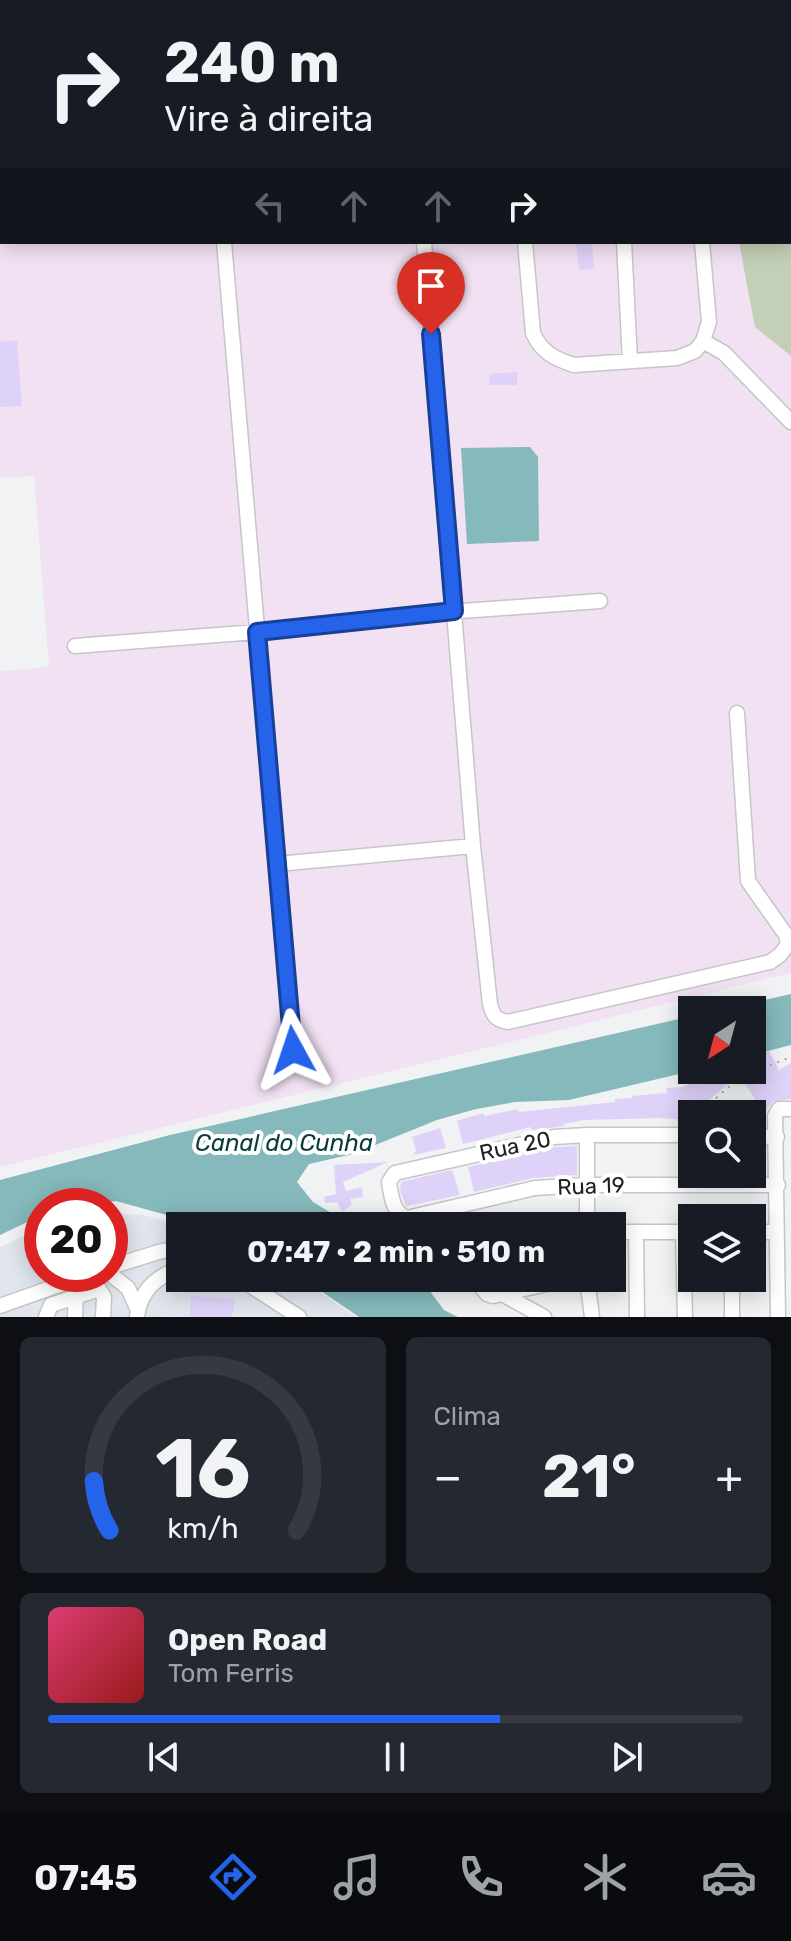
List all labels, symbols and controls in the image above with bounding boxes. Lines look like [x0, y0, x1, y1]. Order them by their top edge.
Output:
text: 240 m [164, 30, 340, 96]
icon: right [32, 32, 136, 136]
text: Vire à direita [164, 97, 373, 140]
icon: left [248, 184, 292, 228]
icon: ahead [332, 184, 376, 228]
icon: ahead [416, 184, 460, 228]
icon: right [500, 184, 544, 228]
pin [397, 252, 465, 334]
icon: arrive [409, 264, 453, 308]
north arrow [678, 996, 766, 1084]
map controls [678, 996, 766, 1292]
position arrow [251, 1008, 335, 1092]
button: search [678, 1100, 766, 1188]
street label: Rua 20 [477, 1125, 553, 1167]
water label: Canal do Cunha [195, 1129, 373, 1157]
street label: Rua 19 [557, 1171, 625, 1201]
speed limit sign: 20 [24, 1188, 128, 1292]
button: layers [678, 1204, 766, 1292]
text: 07:47 · 2 min · 510 m [247, 1234, 545, 1270]
text: Clima [434, 1401, 501, 1432]
text: 16 [155, 1419, 251, 1518]
text: 21° [542, 1441, 636, 1512]
text: − [434, 1451, 462, 1503]
text: + [716, 1451, 743, 1503]
text: km/h [167, 1511, 238, 1545]
text: Open Road [168, 1622, 327, 1658]
text: Tom Ferris [168, 1658, 294, 1689]
icon: previous [142, 1735, 186, 1779]
icon: pause [373, 1735, 417, 1779]
icon: next [605, 1735, 649, 1779]
icon: directions [205, 1849, 261, 1905]
icon: music [329, 1849, 385, 1905]
icon: phone [453, 1849, 509, 1905]
icon: climate [577, 1849, 633, 1905]
icon: car [701, 1849, 757, 1905]
text: 07:45 [34, 1856, 137, 1899]

